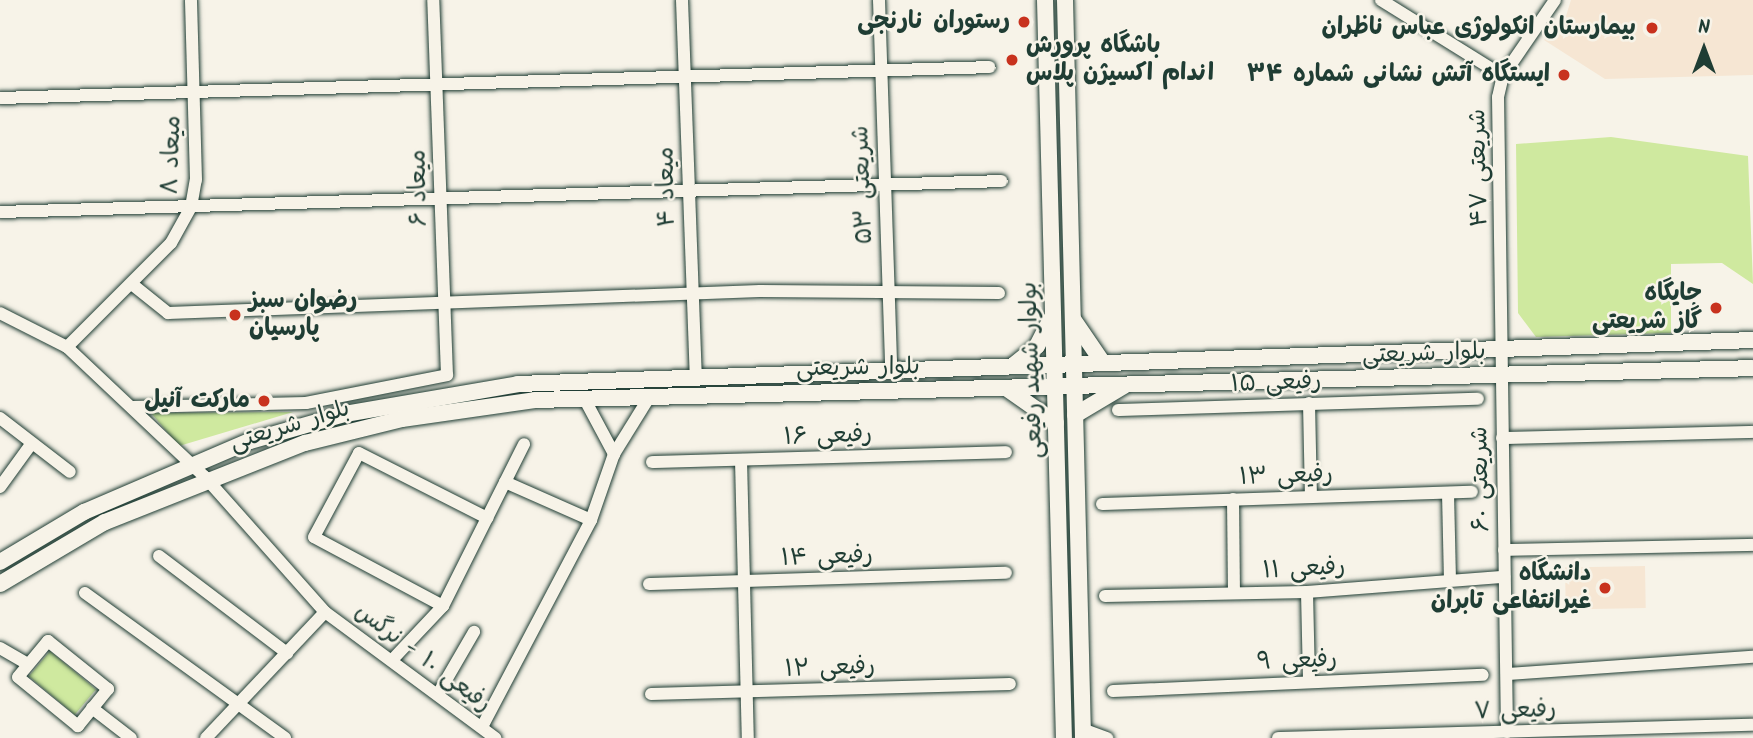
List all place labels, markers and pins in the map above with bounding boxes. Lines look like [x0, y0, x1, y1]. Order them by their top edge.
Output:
place label: رستوران نارنجی [857, 8, 1010, 36]
marker: رستوران نارنجی [1016, 14, 1032, 30]
place label: بیمارستان انکولوژی عباس ناظران [1321, 14, 1636, 42]
marker: بیمارستان انکولوژی عباس ناظران [1642, 18, 1662, 38]
place label: باشگاه پرورش اندام اکسیژن پلاس [1026, 32, 1214, 88]
marker: باشگاه پرورش اندام اکسیژن پلاس [1004, 52, 1020, 68]
place label: ایستگاه آتش نشانی شماره ۳۴ [1247, 61, 1550, 89]
marker: ایستگاه آتش نشانی شماره ۳۴ [1556, 67, 1572, 83]
place label: جایگاه گاز شریعتی [1592, 280, 1702, 336]
place label: رضوان سبز پارسیان [249, 287, 357, 343]
marker: جایگاه گاز شریعتی [1708, 300, 1724, 316]
marker: رضوان سبز پارسیان [227, 307, 243, 323]
place label: مارکت آنیل [144, 387, 250, 415]
marker: مارکت آنیل [256, 393, 272, 409]
place label: دانشگاه غیرانتفاعی تابران [1431, 560, 1591, 616]
marker: دانشگاه غیرانتفاعی تابران [1597, 580, 1613, 596]

